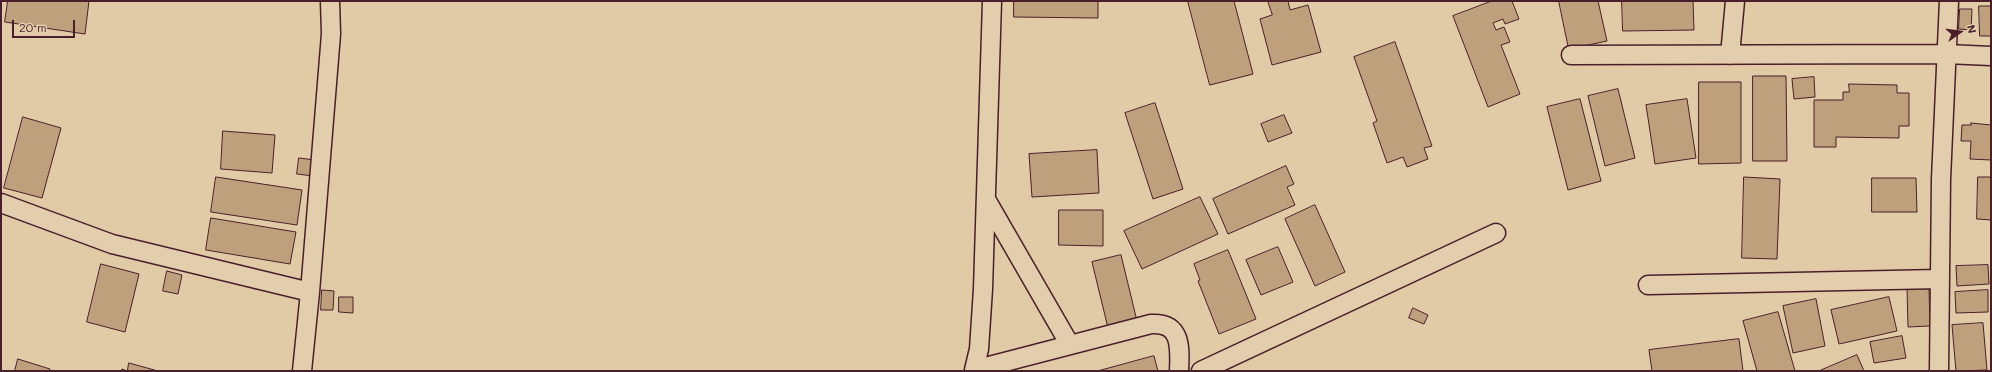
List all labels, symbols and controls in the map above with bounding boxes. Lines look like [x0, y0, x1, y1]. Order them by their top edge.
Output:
scale bar [14, 12, 77, 38]
north arrow [1940, 12, 1980, 52]
text: 20 m [19, 19, 47, 35]
text: N [1964, 23, 1980, 35]

